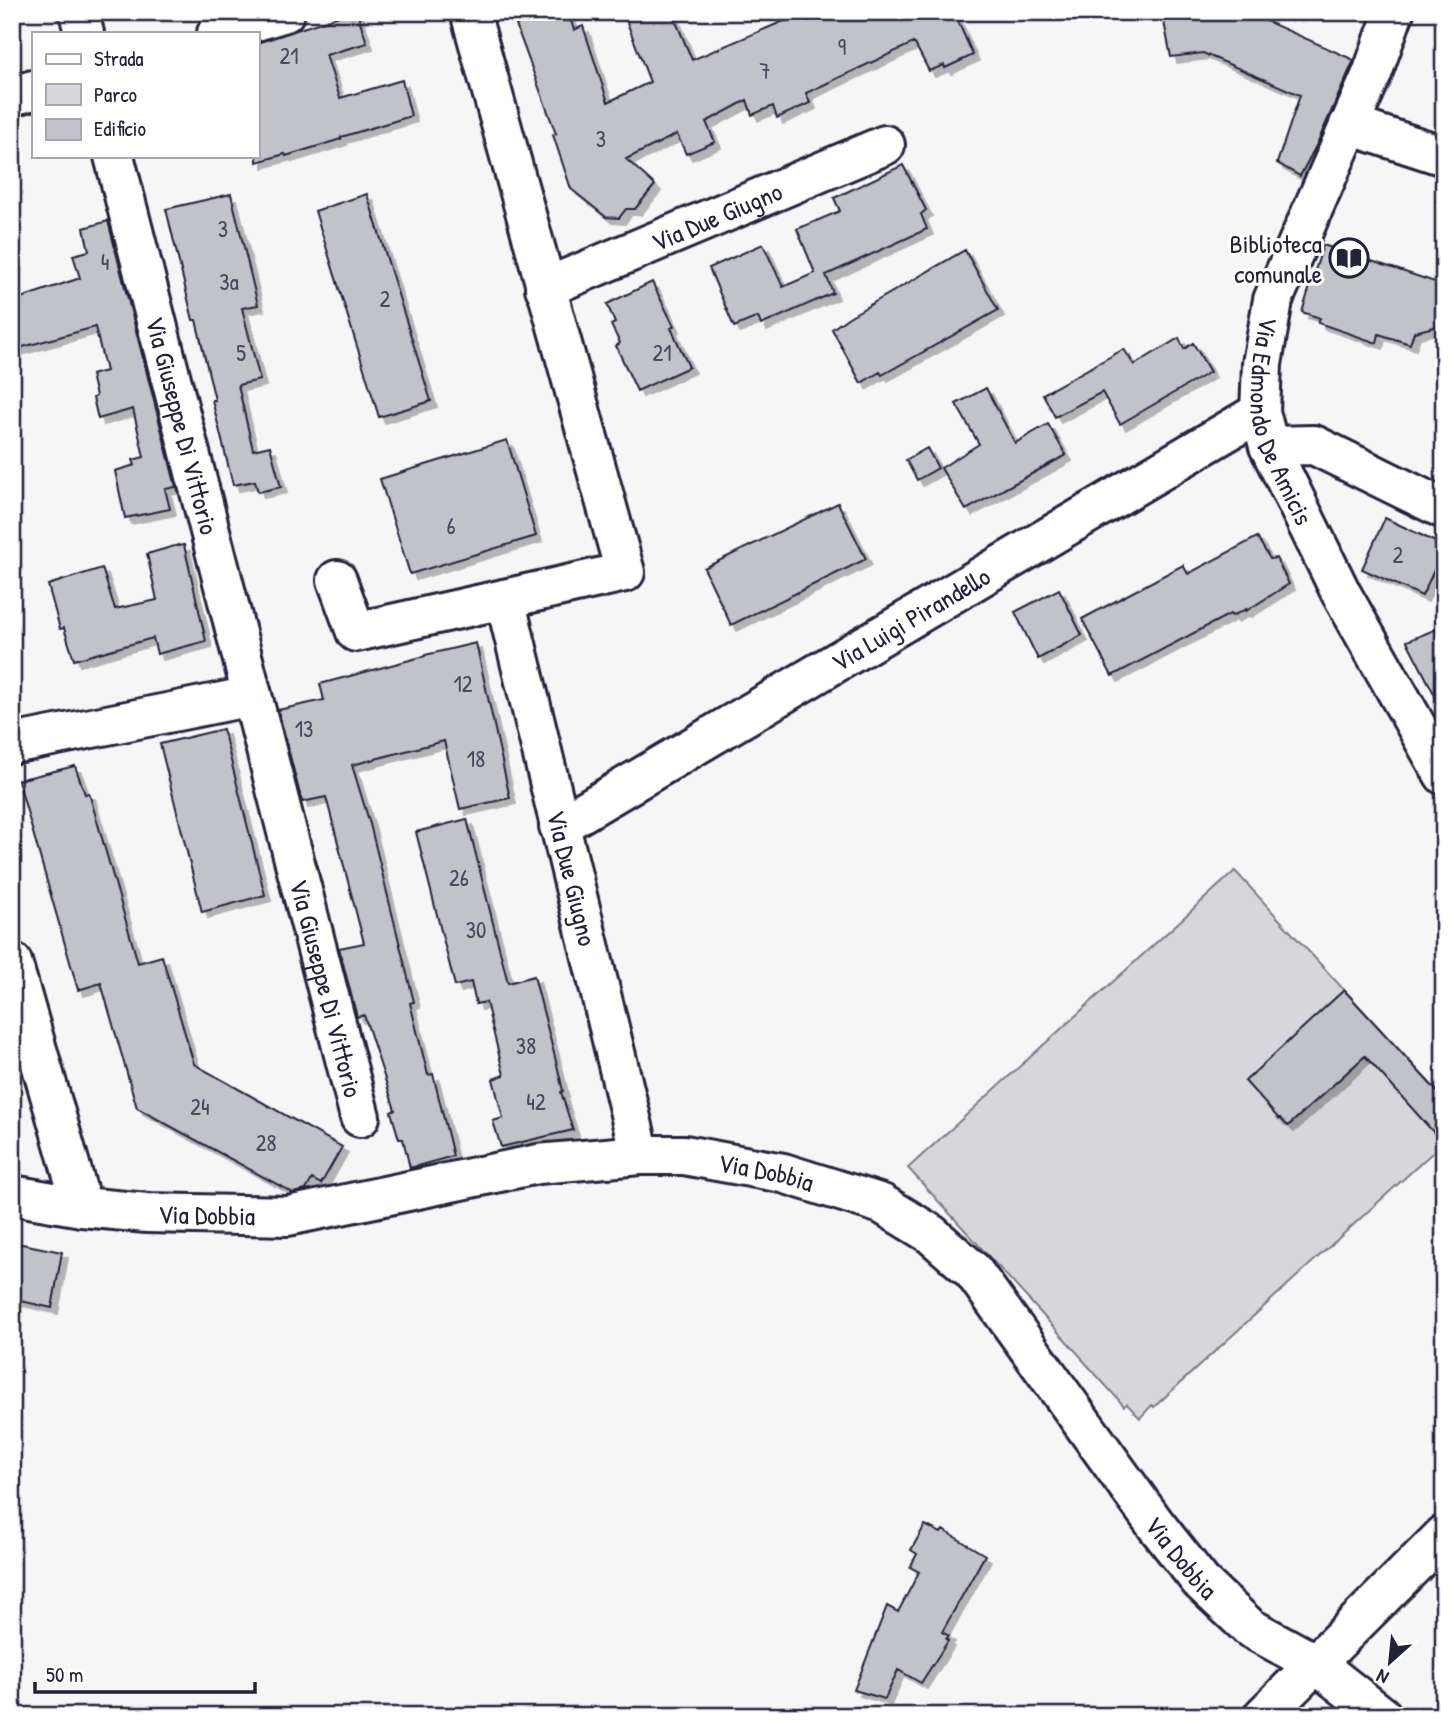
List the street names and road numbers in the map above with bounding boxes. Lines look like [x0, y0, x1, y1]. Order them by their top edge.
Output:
street label: Via Due Giugno [646, 173, 787, 259]
street label: Via Giuseppe Di Vittorio [138, 313, 228, 538]
street label: Via Edmondo De Amicis [1242, 314, 1322, 530]
street label: Via Luigi Pirandello [825, 558, 996, 679]
street label: Via Due Giugno [539, 807, 606, 949]
street label: Via Giuseppe Di Vittorio [282, 875, 372, 1101]
street label: Via Dobbia [716, 1144, 819, 1199]
street label: Via Dobbia [158, 1196, 256, 1233]
street label: Via Dobbia [1137, 1509, 1225, 1606]

